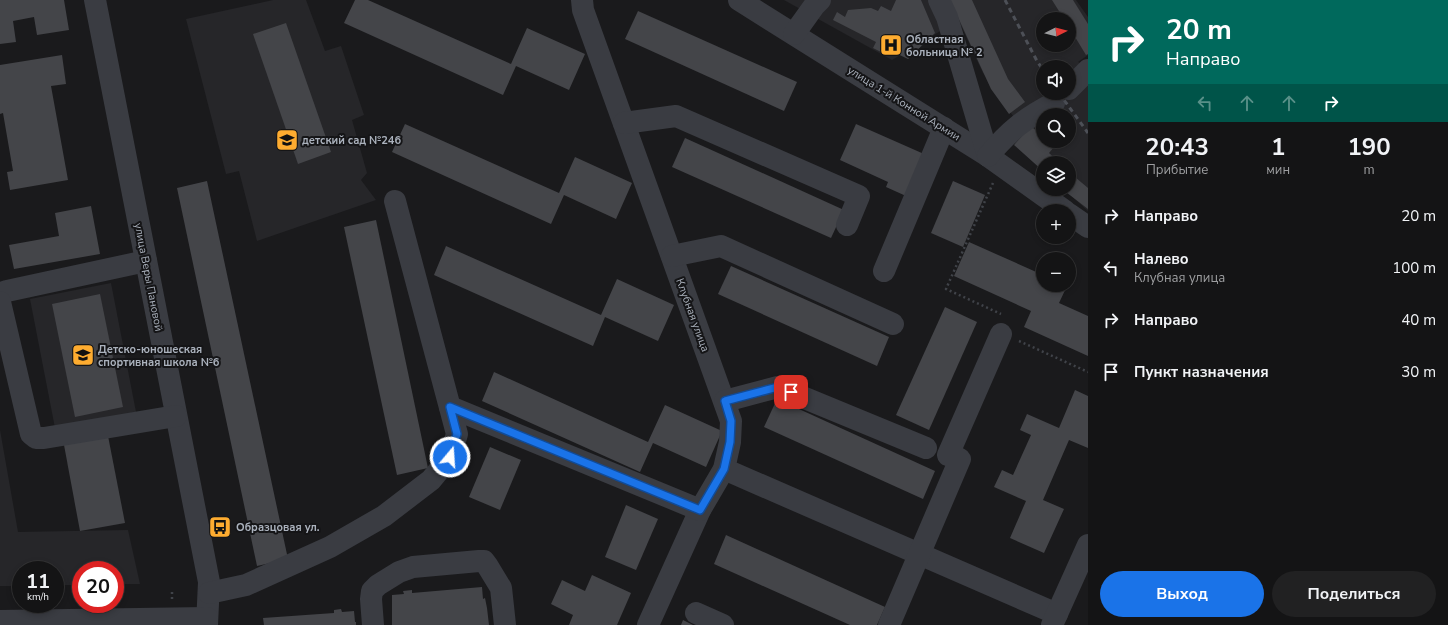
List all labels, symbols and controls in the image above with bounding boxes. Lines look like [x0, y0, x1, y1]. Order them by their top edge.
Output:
text: 20 m [1166, 11, 1232, 49]
north arrow [1036, 12, 1076, 52]
map controls [1036, 12, 1076, 292]
icon: right [1100, 16, 1152, 68]
hospital icon: Областная больница № 2 [878, 32, 904, 58]
place label: Областная больница № 2 [906, 32, 983, 60]
text: Направо [1166, 47, 1240, 71]
button: sound [1036, 60, 1076, 100]
street label: улица 1-й Конной Армии [845, 63, 963, 144]
icon: left [1194, 92, 1216, 114]
icon: ahead [1236, 92, 1258, 114]
icon: ahead [1278, 92, 1300, 114]
icon: right [1320, 92, 1342, 114]
button: search [1036, 108, 1076, 148]
school or university icon: детский сад №246 [274, 127, 300, 153]
text: 20:43 [1145, 131, 1209, 163]
text: 1 [1271, 131, 1285, 163]
text: 190 [1347, 131, 1391, 163]
place label: детский сад №246 [302, 133, 401, 148]
button: layers [1036, 156, 1076, 196]
text: Прибытие [1146, 161, 1208, 179]
text: мин [1266, 161, 1290, 179]
text: m [1363, 161, 1375, 179]
button: + [1036, 204, 1076, 244]
icon: right [1100, 205, 1122, 227]
text: Направо [1134, 206, 1198, 226]
text: 20 m [1401, 206, 1436, 226]
street label: улица Веры Пановой [131, 222, 166, 332]
text: Налево [1134, 249, 1189, 269]
button: − [1036, 252, 1076, 292]
icon: left [1100, 257, 1122, 279]
text: 100 m [1392, 258, 1436, 278]
text: Клубная улица [1134, 269, 1225, 287]
street label: Клубная улица [672, 276, 713, 354]
icon: right [1100, 309, 1122, 331]
text: Направо [1134, 310, 1198, 330]
text: 40 m [1401, 310, 1436, 330]
school or university icon: Детско-юношеская спортивная школа №6 [70, 342, 96, 368]
place label: Детско-юношеская спортивная школа №6 [98, 342, 220, 370]
icon: arrive [1100, 361, 1122, 383]
text: Пункт назначения [1134, 362, 1269, 382]
text: 30 m [1401, 362, 1436, 382]
pin [774, 375, 808, 409]
icon: arrive [780, 381, 802, 403]
position arrow [429, 436, 471, 478]
bus stop icon: Образцовая ул. [207, 514, 233, 540]
place label: Образцовая ул. [236, 520, 320, 535]
speed limit sign: 20 [72, 561, 124, 613]
text: 11 [26, 568, 50, 595]
button: Выход [1100, 571, 1264, 617]
button: Поделиться [1272, 571, 1436, 617]
text: km/h [27, 590, 49, 604]

